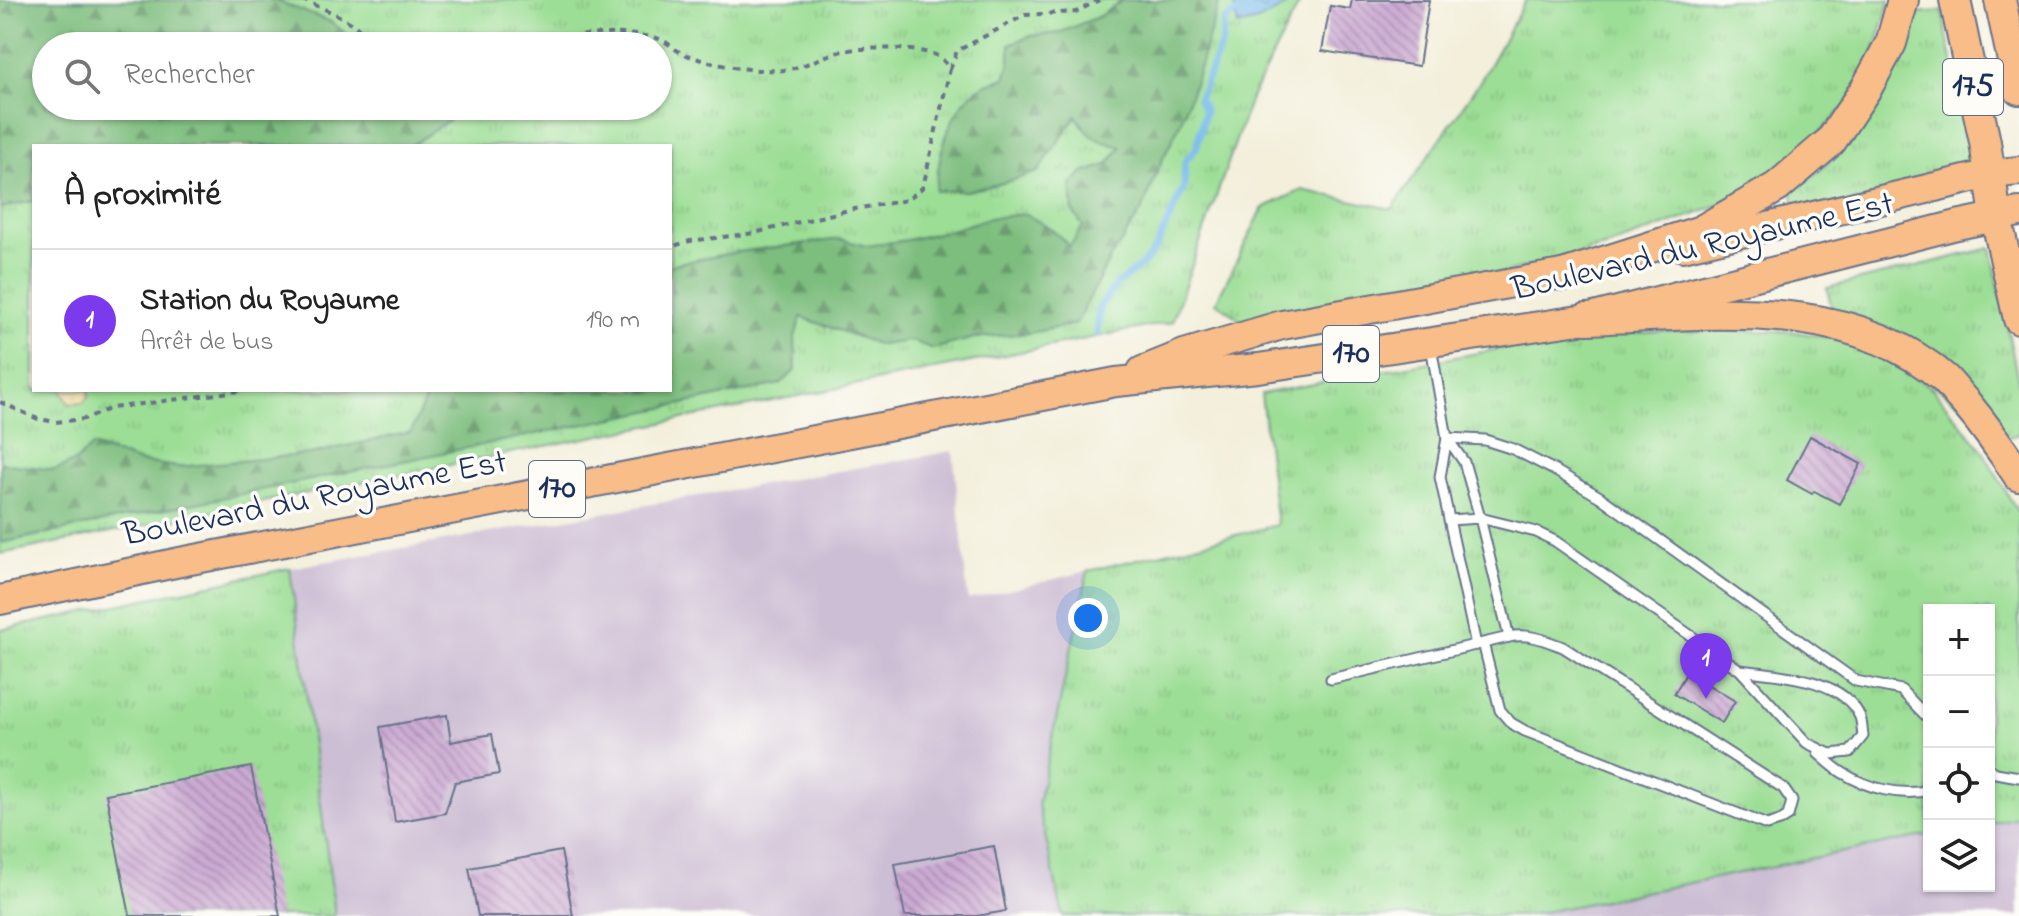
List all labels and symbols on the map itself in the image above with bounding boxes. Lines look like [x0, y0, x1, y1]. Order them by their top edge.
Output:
road number: 175 [1943, 59, 2003, 115]
street label: Boulevard du Royaume Est [1506, 180, 1899, 316]
road number: 170 [1323, 326, 1379, 382]
street label: Boulevard du Royaume Est [118, 438, 511, 562]
road number: 170 [529, 461, 585, 517]
your location [1068, 598, 1108, 638]
pin: 1 [1680, 633, 1732, 699]

